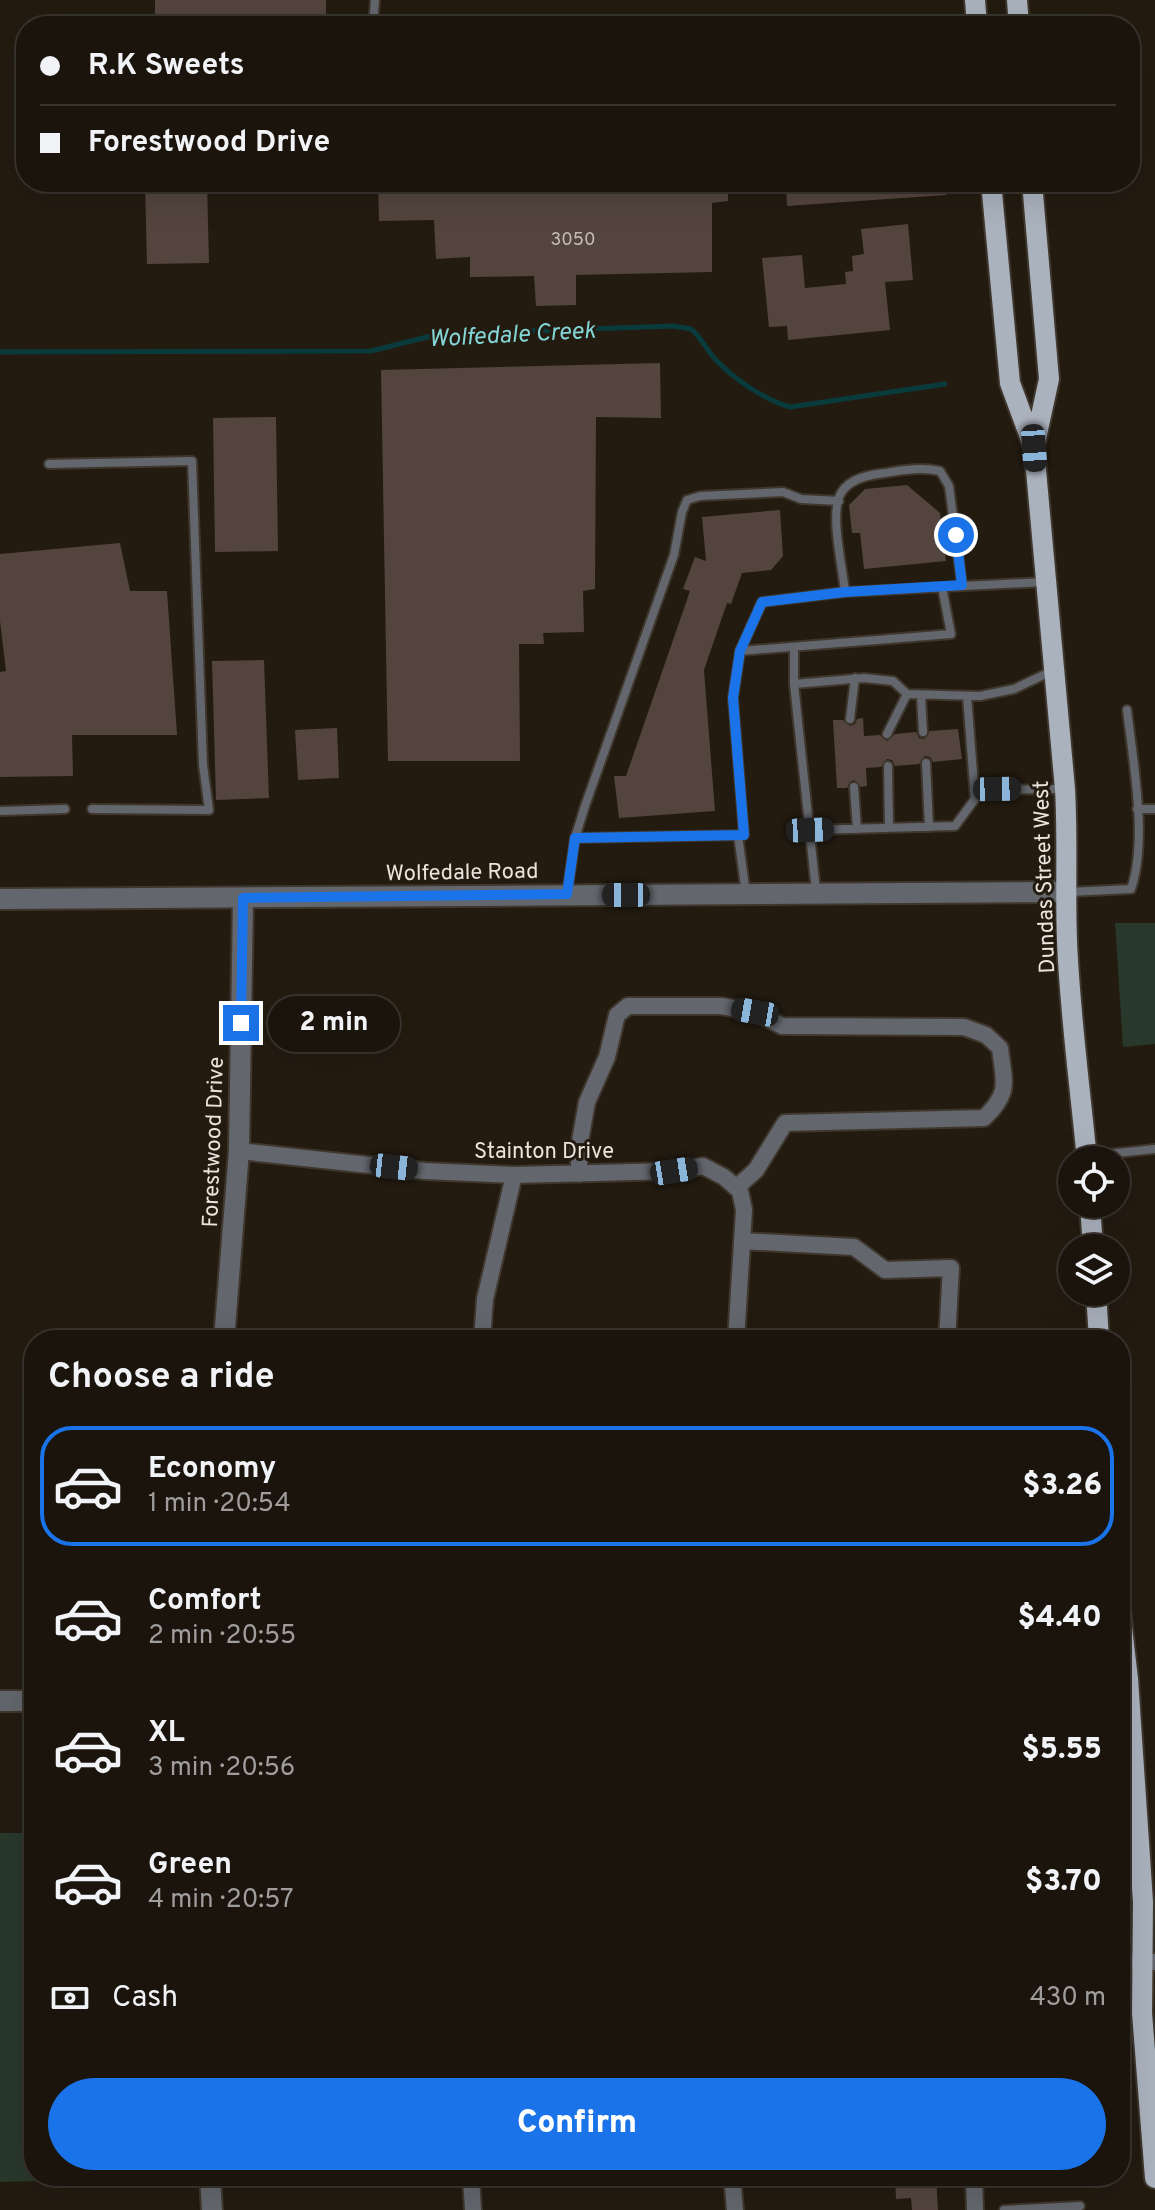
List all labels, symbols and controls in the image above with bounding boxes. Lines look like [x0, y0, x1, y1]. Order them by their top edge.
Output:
text: R.K Sweets [88, 48, 244, 85]
text: Forestwood Drive [88, 125, 330, 162]
house number: 3050 [551, 229, 595, 252]
water label: Wolfedale Creek [428, 317, 597, 355]
car [1020, 423, 1048, 473]
route start [938, 517, 974, 553]
car [973, 777, 1021, 801]
street label: Dundas Street West [1029, 780, 1062, 974]
car [786, 817, 834, 843]
street label: Wolfedale Road [385, 859, 539, 888]
car [602, 883, 650, 907]
callout: 2 min [269, 995, 401, 1051]
car [729, 996, 781, 1028]
route end [223, 1005, 259, 1041]
text: 2 min [300, 1007, 368, 1040]
street label: Forestwood Drive [198, 1056, 231, 1228]
street label: Stainton Drive [474, 1139, 614, 1166]
map controls [1058, 1146, 1130, 1306]
button: locate [1058, 1146, 1130, 1218]
car [369, 1153, 419, 1181]
car [648, 1155, 700, 1187]
button: layers [1058, 1234, 1130, 1306]
text: Choose a ride [48, 1355, 274, 1401]
icon: car [52, 1450, 124, 1522]
text: Economy [148, 1451, 276, 1488]
text: $3.26 [1022, 1468, 1102, 1505]
text: 1 min · 20:54 [148, 1488, 291, 1521]
icon: car [52, 1582, 124, 1654]
text: Comfort [148, 1583, 261, 1620]
text: $4.40 [1017, 1600, 1102, 1637]
text: 2 min · 20:55 [148, 1620, 296, 1653]
icon: car [52, 1714, 124, 1786]
text: XL [148, 1715, 185, 1752]
text: $5.55 [1022, 1732, 1102, 1769]
text: 3 min · 20:56 [148, 1752, 295, 1785]
icon: car [52, 1846, 124, 1918]
text: Green [148, 1847, 232, 1884]
text: $3.70 [1025, 1864, 1102, 1901]
text: 4 min · 20:57 [148, 1884, 294, 1917]
icon: cash [48, 1976, 92, 2020]
text: Cash [112, 1980, 178, 2017]
text: 430 m [1030, 1982, 1106, 2015]
button: Confirm [48, 2078, 1106, 2170]

